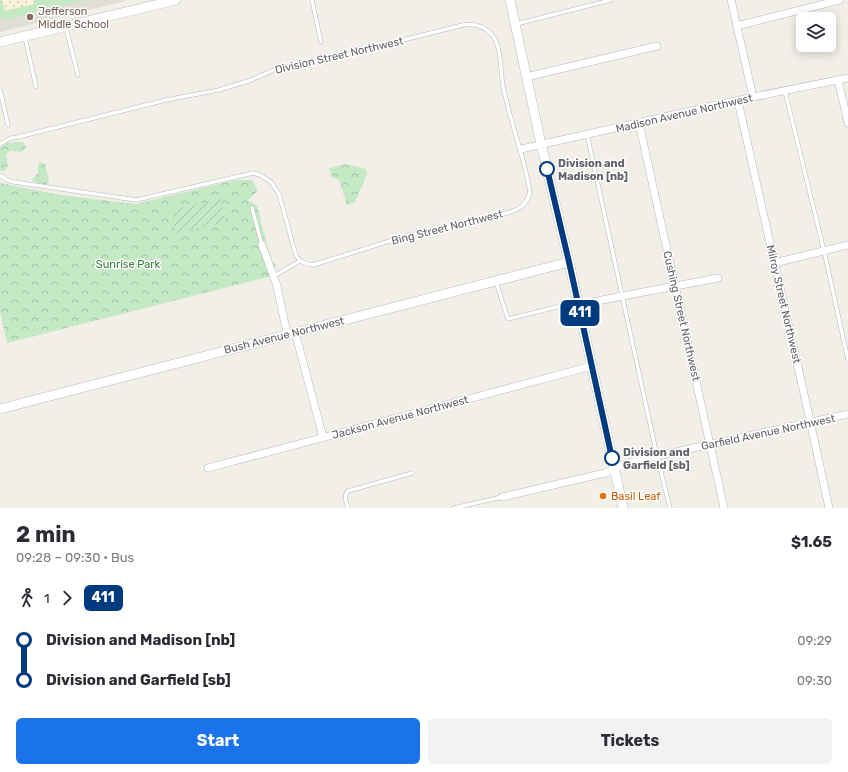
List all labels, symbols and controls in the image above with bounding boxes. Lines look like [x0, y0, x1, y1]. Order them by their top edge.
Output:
place label: Jefferson Middle School [38, 5, 109, 31]
marker: Jefferson Middle School [25, 12, 35, 22]
map controls [796, 12, 836, 52]
button: layers [796, 12, 836, 52]
street label: Division Street Northwest [274, 34, 405, 77]
street label: Madison Avenue Northwest [614, 91, 754, 136]
place label: Division and Madison [nb] [558, 157, 628, 183]
marker: Division and Madison [nb] [539, 161, 555, 177]
street label: Bing Street Northwest [390, 207, 505, 248]
street label: Milroy Street Northwest [764, 244, 804, 365]
street label: Cushing Street Northwest [660, 250, 703, 383]
park label: Sunrise Park [96, 258, 160, 271]
line badge: 411 [557, 300, 603, 326]
text: 411 [568, 304, 592, 321]
street label: Bush Avenue Northwest [223, 314, 346, 357]
street label: Jackson Avenue Northwest [331, 393, 470, 442]
street label: Garfield Avenue Northwest [700, 412, 837, 453]
place label: Division and Garfield [sb] [623, 446, 690, 472]
marker: Division and Garfield [sb] [604, 450, 620, 466]
place label: Basil Leaf [611, 490, 661, 503]
marker: Basil Leaf [598, 491, 608, 501]
text: 2 min [16, 521, 76, 548]
text: $1.65 [791, 533, 832, 551]
text: 09:28 – 09:30 · Bus [16, 550, 134, 565]
icon: walk [16, 587, 38, 609]
icon: forward [56, 587, 78, 609]
text: 411 [92, 589, 115, 606]
text: 1 [44, 591, 50, 606]
text: Division and Madison [nb] [46, 631, 235, 649]
text: 09:29 [797, 633, 832, 648]
text: Division and Garfield [sb] [46, 671, 231, 689]
text: 09:30 [797, 673, 832, 688]
button: Start [16, 718, 420, 764]
button: Tickets [428, 718, 832, 764]

